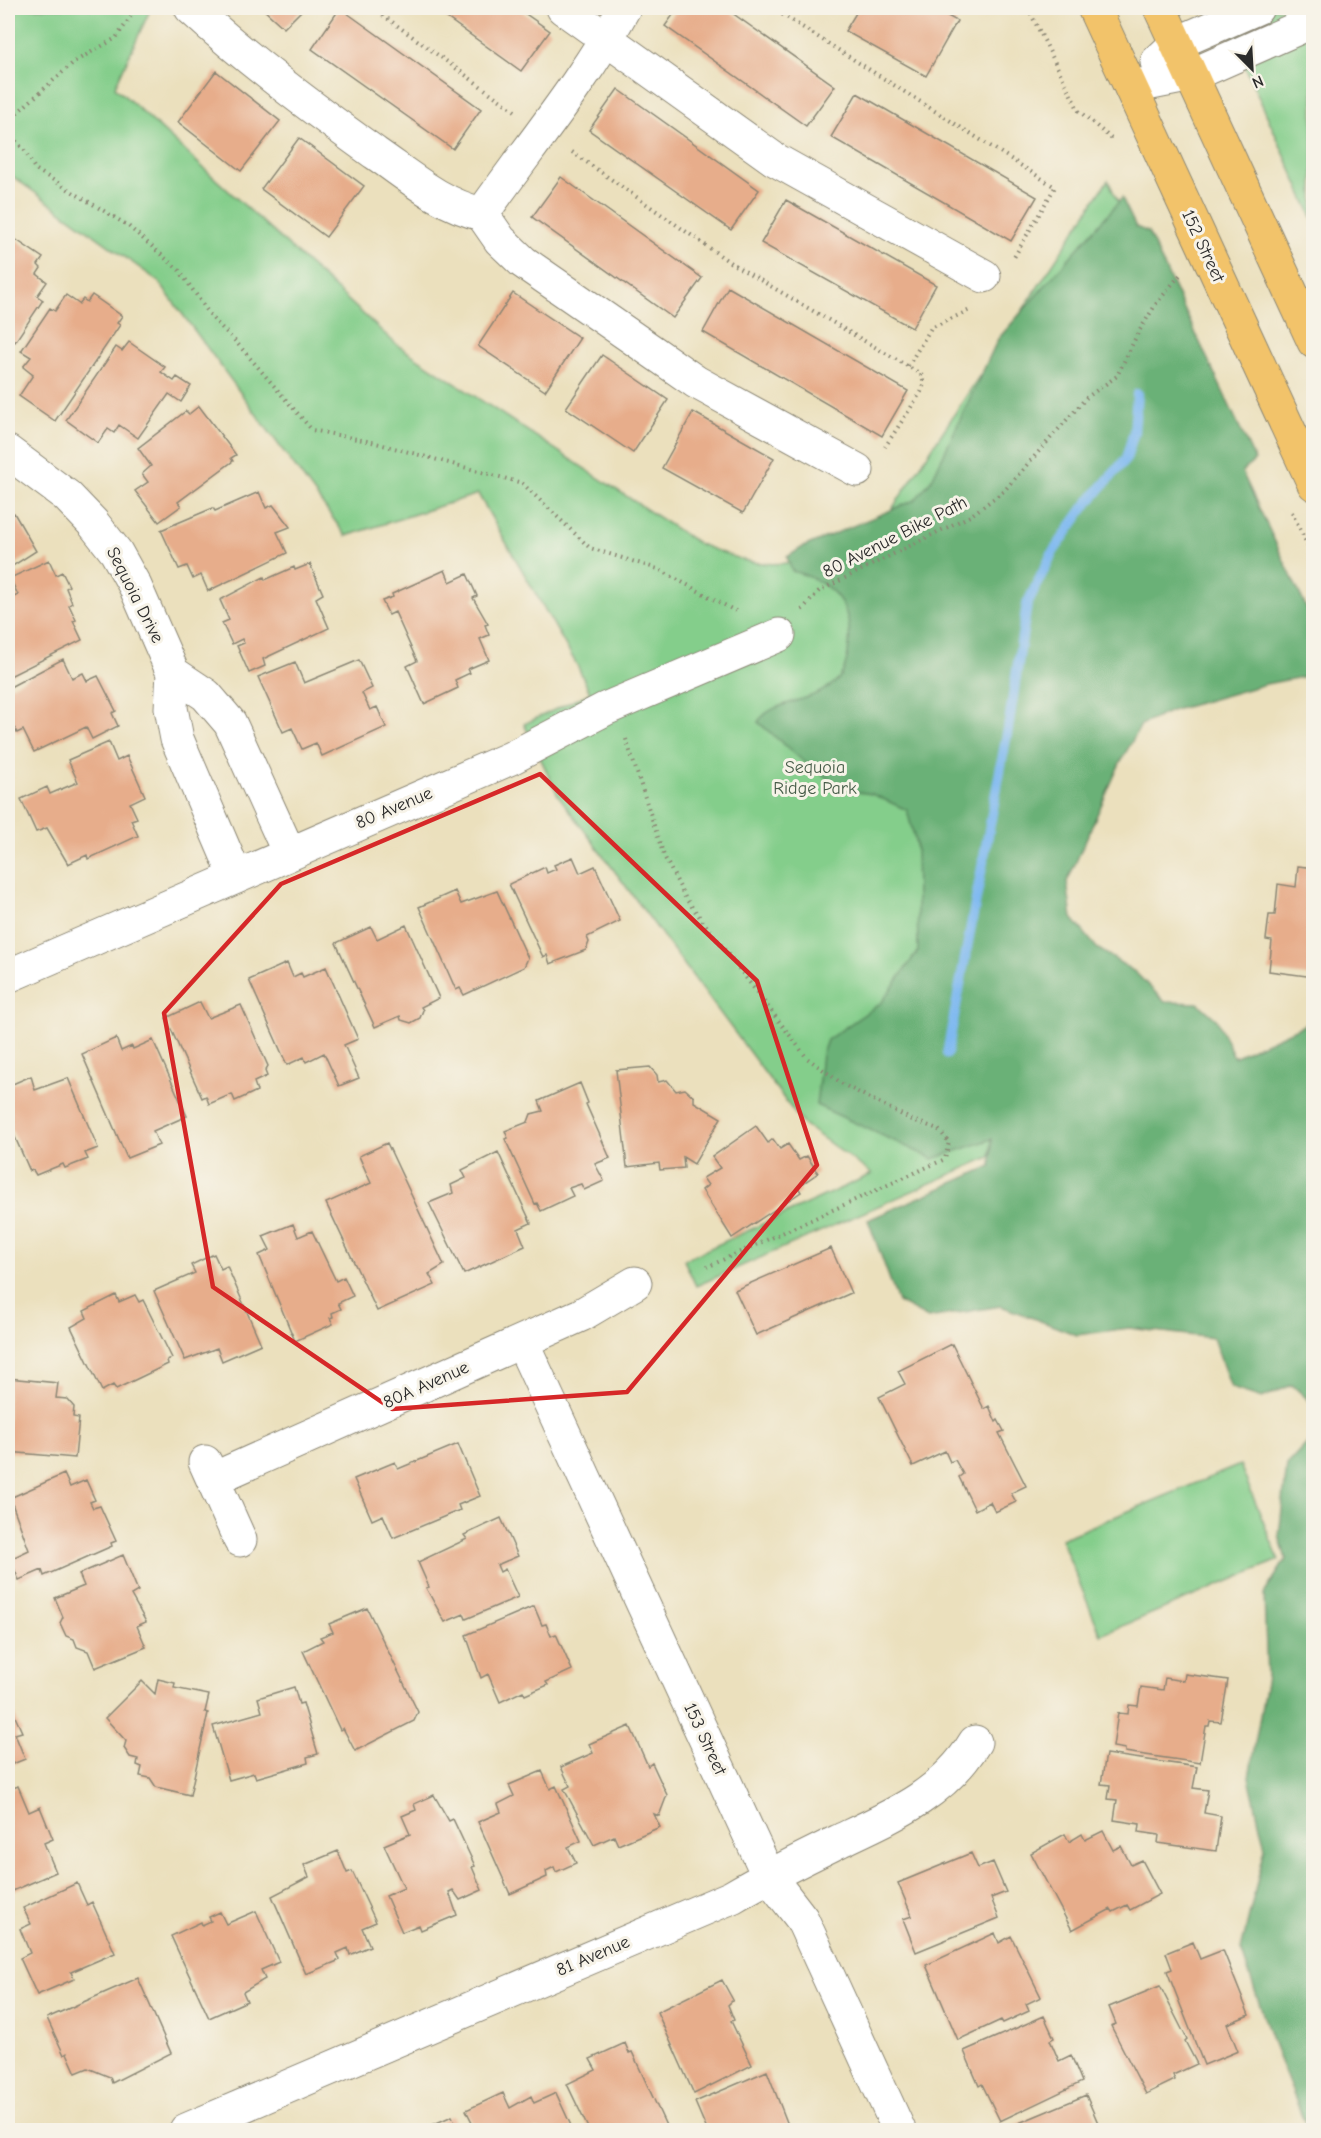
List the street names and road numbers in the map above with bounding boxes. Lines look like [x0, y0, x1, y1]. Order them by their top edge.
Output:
street label: 152 Street [1177, 206, 1229, 286]
street label: 80 Avenue Bike Path [819, 492, 971, 582]
street label: Sequoia Drive [102, 543, 168, 647]
street label: 80 Avenue [353, 782, 435, 834]
street label: 80A Avenue [380, 1357, 472, 1413]
street label: 153 Street [679, 1700, 731, 1779]
street label: 81 Avenue [553, 1931, 633, 1981]

